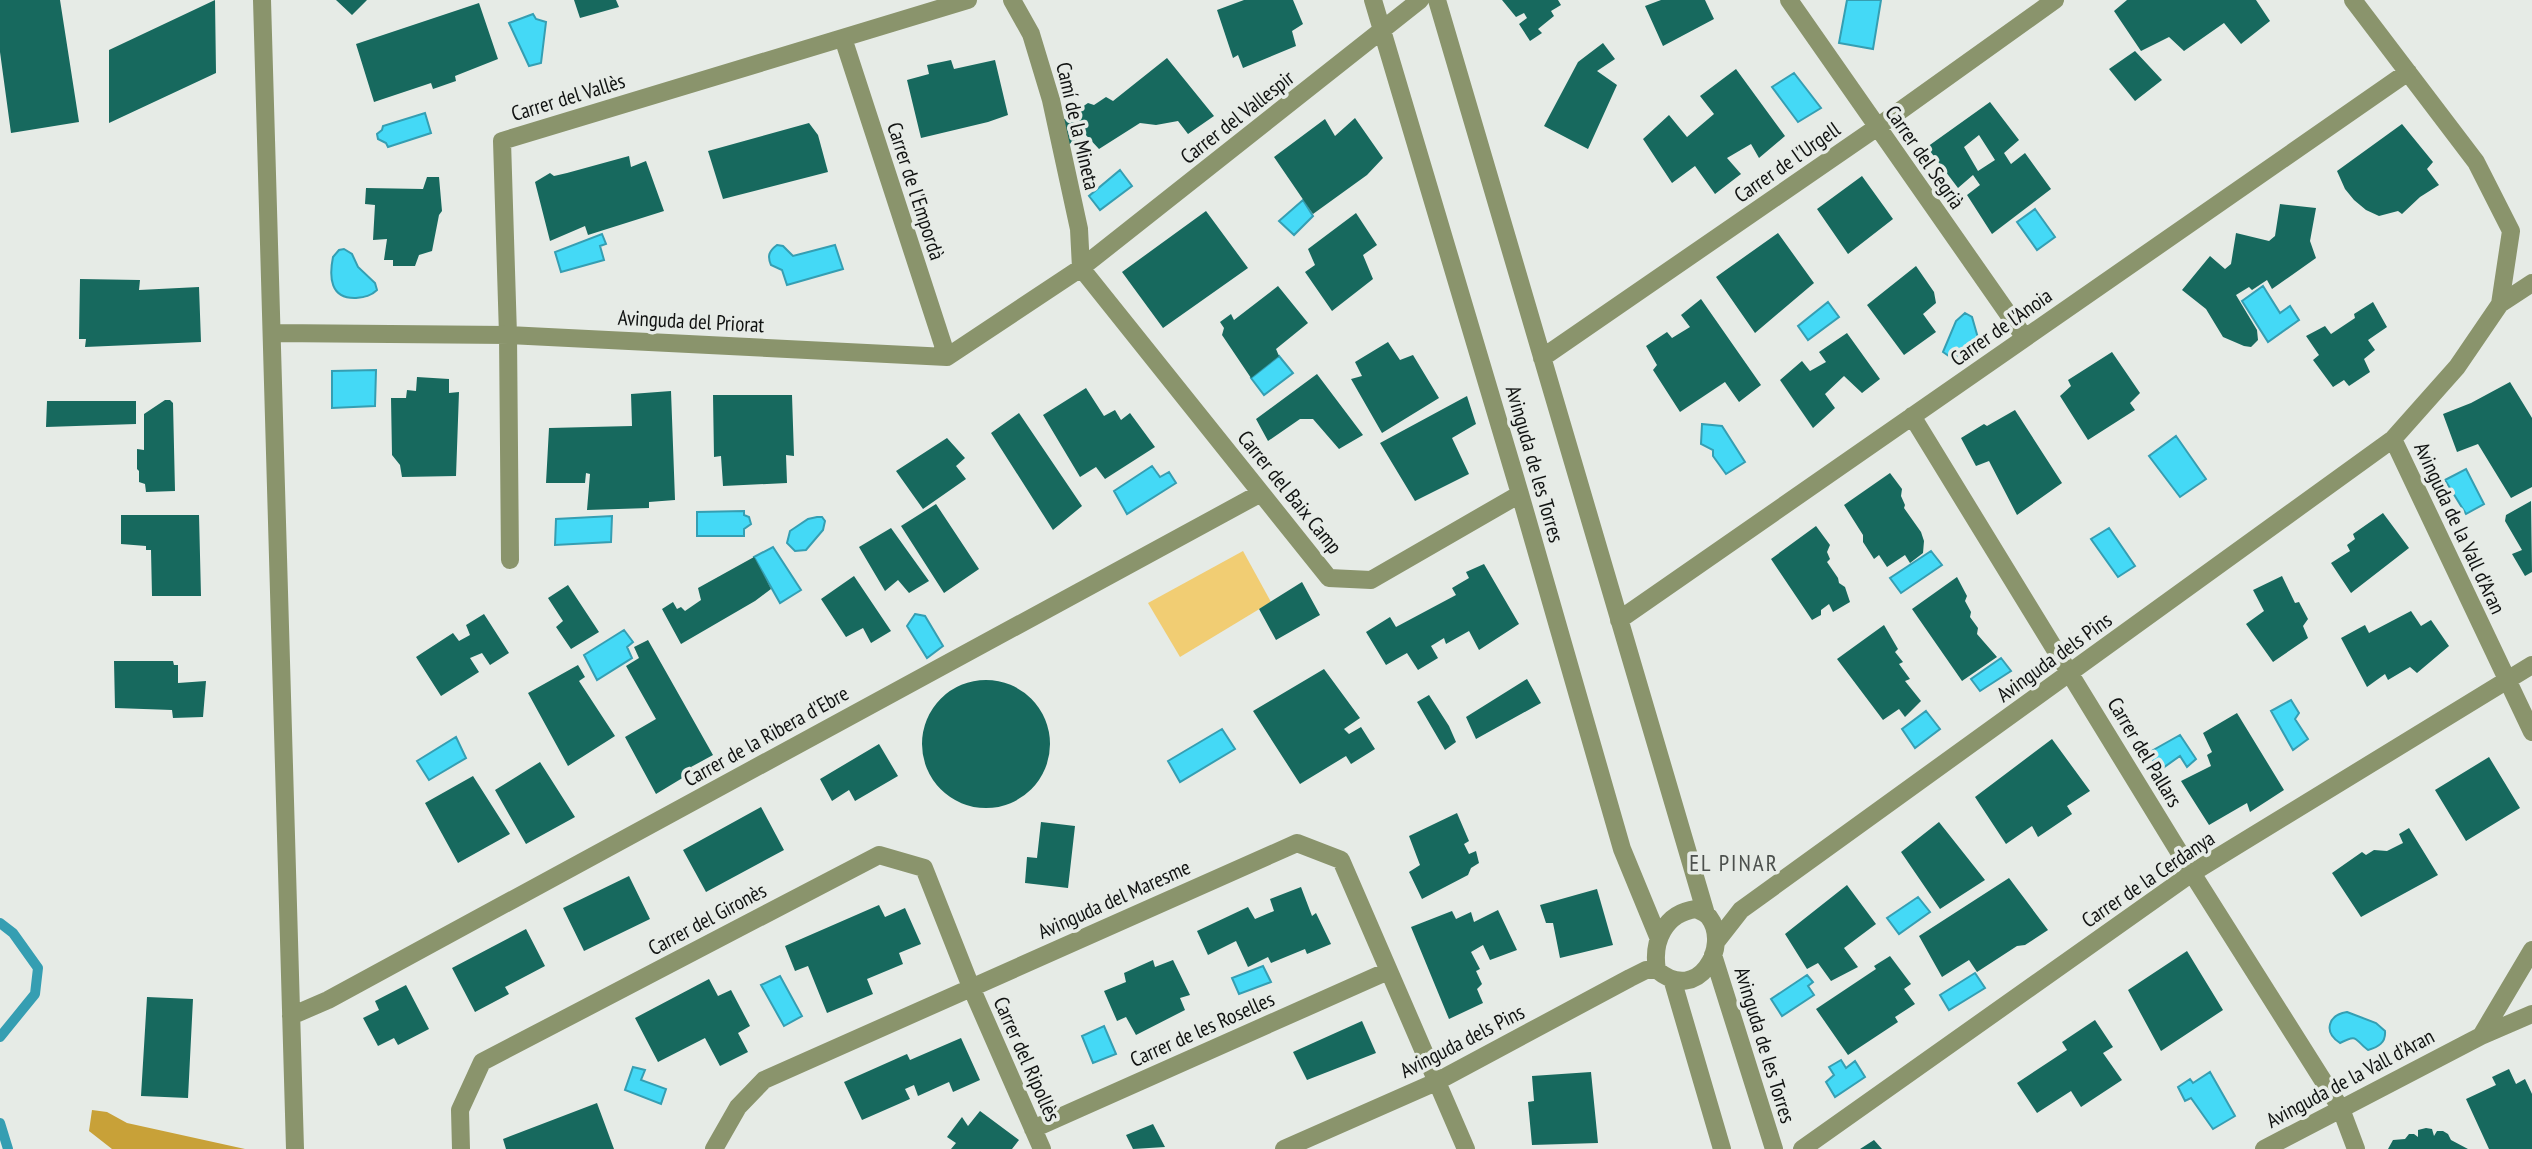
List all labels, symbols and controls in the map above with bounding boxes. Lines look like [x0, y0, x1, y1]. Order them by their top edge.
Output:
street label: Camí de la Mineta [1050, 59, 1106, 193]
street label: Carrer del Vallespir [1175, 64, 1299, 170]
street label: Carrer del Vallès [508, 67, 628, 127]
street label: Carrer del Segrià [1879, 100, 1971, 214]
street label: Carrer de l'Urgell [1729, 116, 1845, 208]
street label: Carrer de l'Empordà [881, 119, 951, 263]
street label: Carrer de l'Anoia [1945, 282, 2057, 372]
street label: Avinguda del Priorat [617, 304, 765, 338]
street label: Avinguda de les Torres [1500, 383, 1570, 545]
street label: Carrer del Baix Camp [1232, 425, 1348, 559]
street label: Avinguda de la Vall d'Aran [2408, 438, 2512, 618]
street label: Avinguda dels Pins [1991, 606, 2117, 708]
street label: Carrer de la Ribera d'Ebre [679, 679, 853, 793]
street label: Carrer del Pallars [2102, 692, 2188, 812]
street label: Carrer de la Cerdanya [2076, 825, 2220, 933]
district label: EL PINAR [1689, 848, 1779, 877]
street label: Avinguda del Maresme [1034, 853, 1194, 945]
street label: Carrer del Gironès [643, 877, 771, 961]
street label: Avinguda de les Torres [1728, 964, 1802, 1126]
street label: Carrer de les Roselles [1126, 985, 1278, 1073]
street label: Carrer del Ripollès [987, 992, 1067, 1126]
street label: Avinguda dels Pins [1395, 998, 1529, 1084]
street label: Avinguda de la Vall d'Aran [2261, 1022, 2439, 1134]

